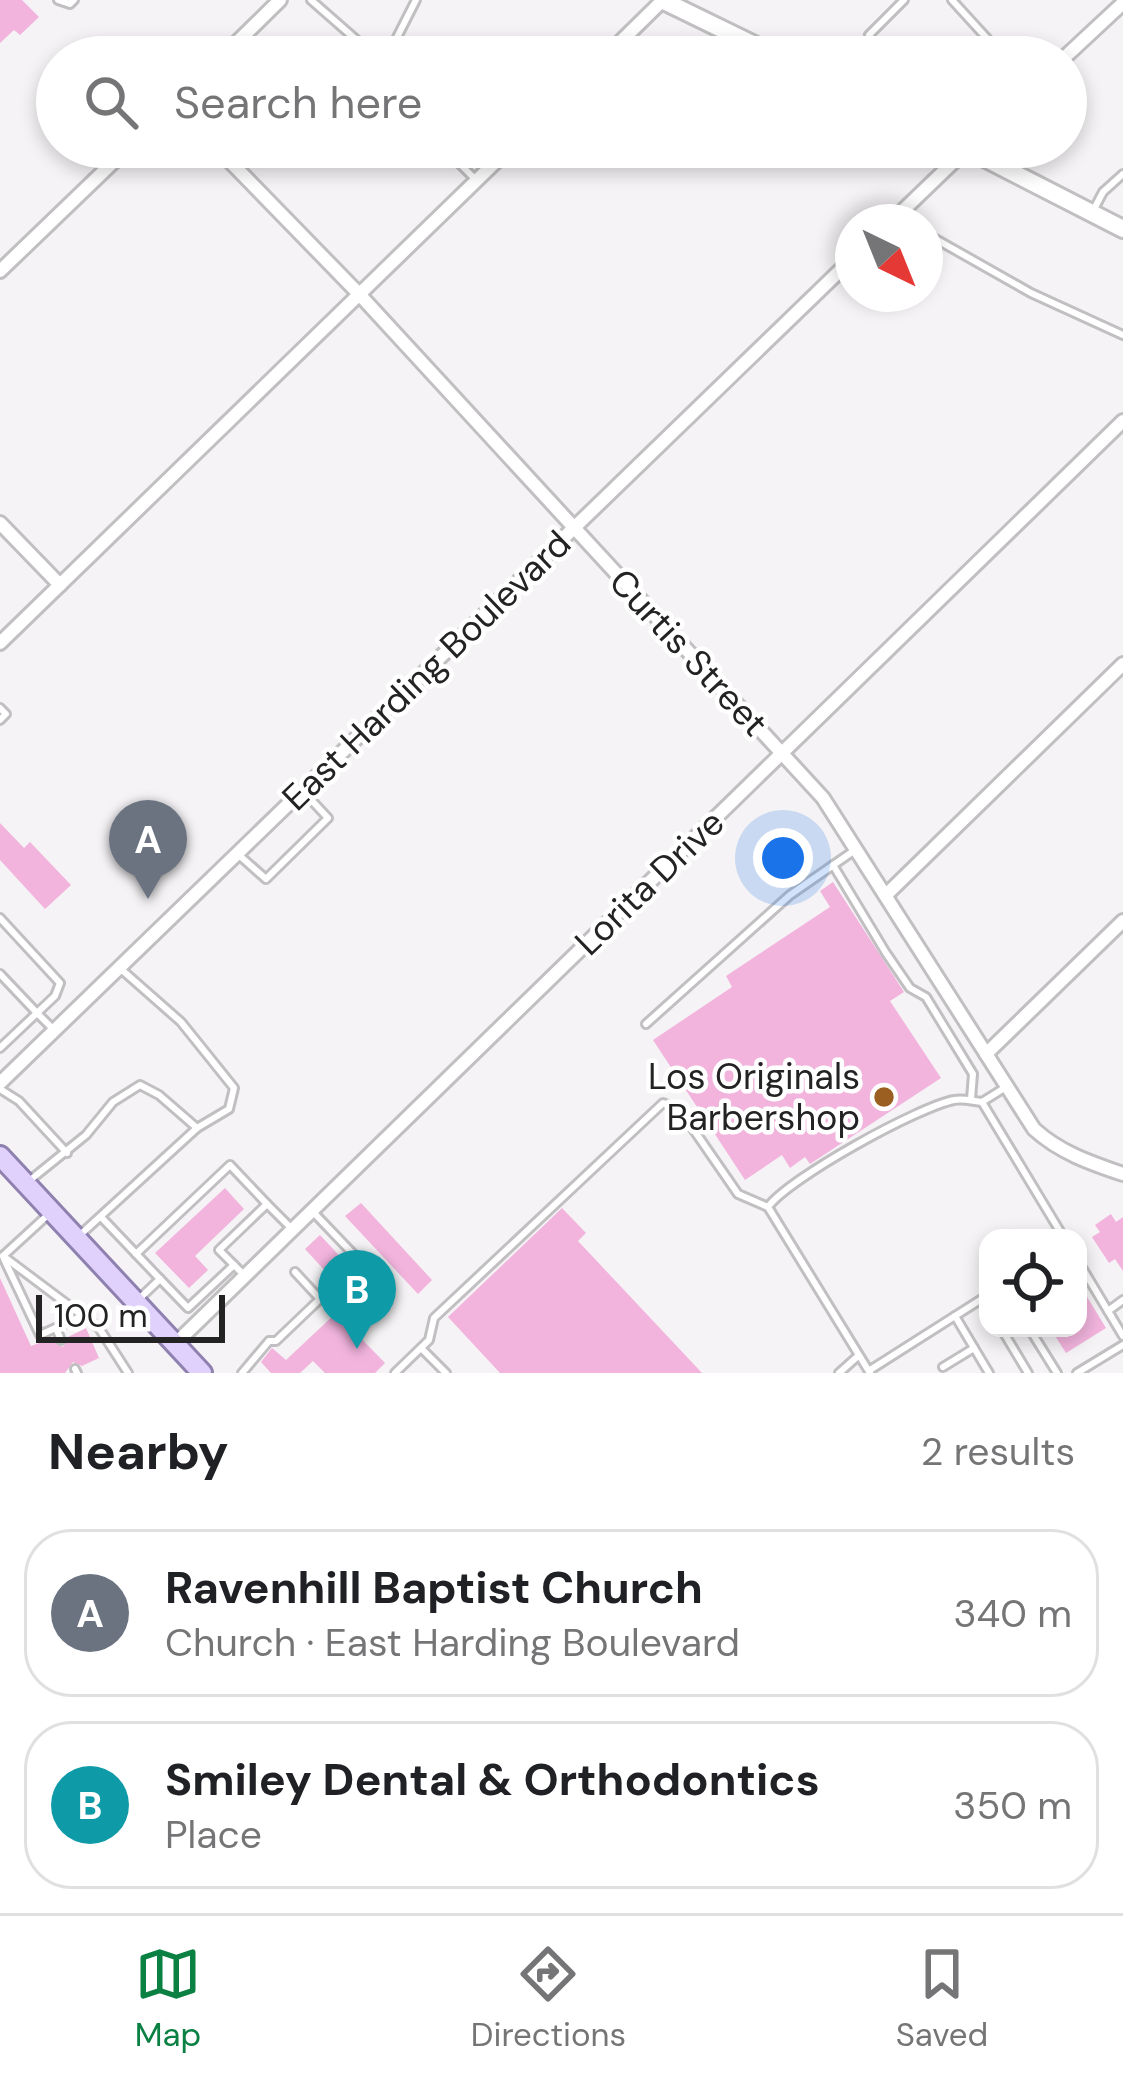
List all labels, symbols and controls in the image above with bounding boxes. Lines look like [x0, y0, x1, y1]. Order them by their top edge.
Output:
search box [36, 36, 1087, 168]
icon: search [78, 69, 144, 135]
text: Search here [174, 73, 422, 132]
north arrow [835, 204, 943, 312]
street label: East Harding Boulevard [272, 520, 581, 820]
street label: Curtis Street [599, 559, 778, 746]
street label: Lorita Drive [565, 799, 734, 965]
pin: A [109, 800, 187, 899]
your location [753, 828, 813, 888]
place label: Los Originals Barbershop [648, 1053, 860, 1141]
marker: Los Originals Barbershop [871, 1084, 897, 1110]
map controls [979, 1229, 1087, 1337]
button: locate [979, 1229, 1087, 1337]
pin: B [318, 1250, 396, 1349]
scale bar [36, 1289, 225, 1342]
text: 100 m [54, 1294, 148, 1337]
text: Nearby [48, 1418, 229, 1485]
text: 2 results [921, 1426, 1075, 1477]
text: Ravenhill Baptist Church [165, 1558, 703, 1617]
text: A [76, 1588, 104, 1639]
text: 340 m [953, 1588, 1072, 1639]
text: Church · East Harding Boulevard [165, 1617, 740, 1668]
text: Smiley Dental & Orthodontics [165, 1750, 820, 1809]
text: B [78, 1780, 102, 1831]
text: 350 m [953, 1780, 1072, 1831]
text: Place [165, 1809, 262, 1860]
tab: Map [135, 1941, 201, 2056]
tab: Directions [471, 1941, 626, 2056]
tab: Saved [896, 1941, 988, 2056]

